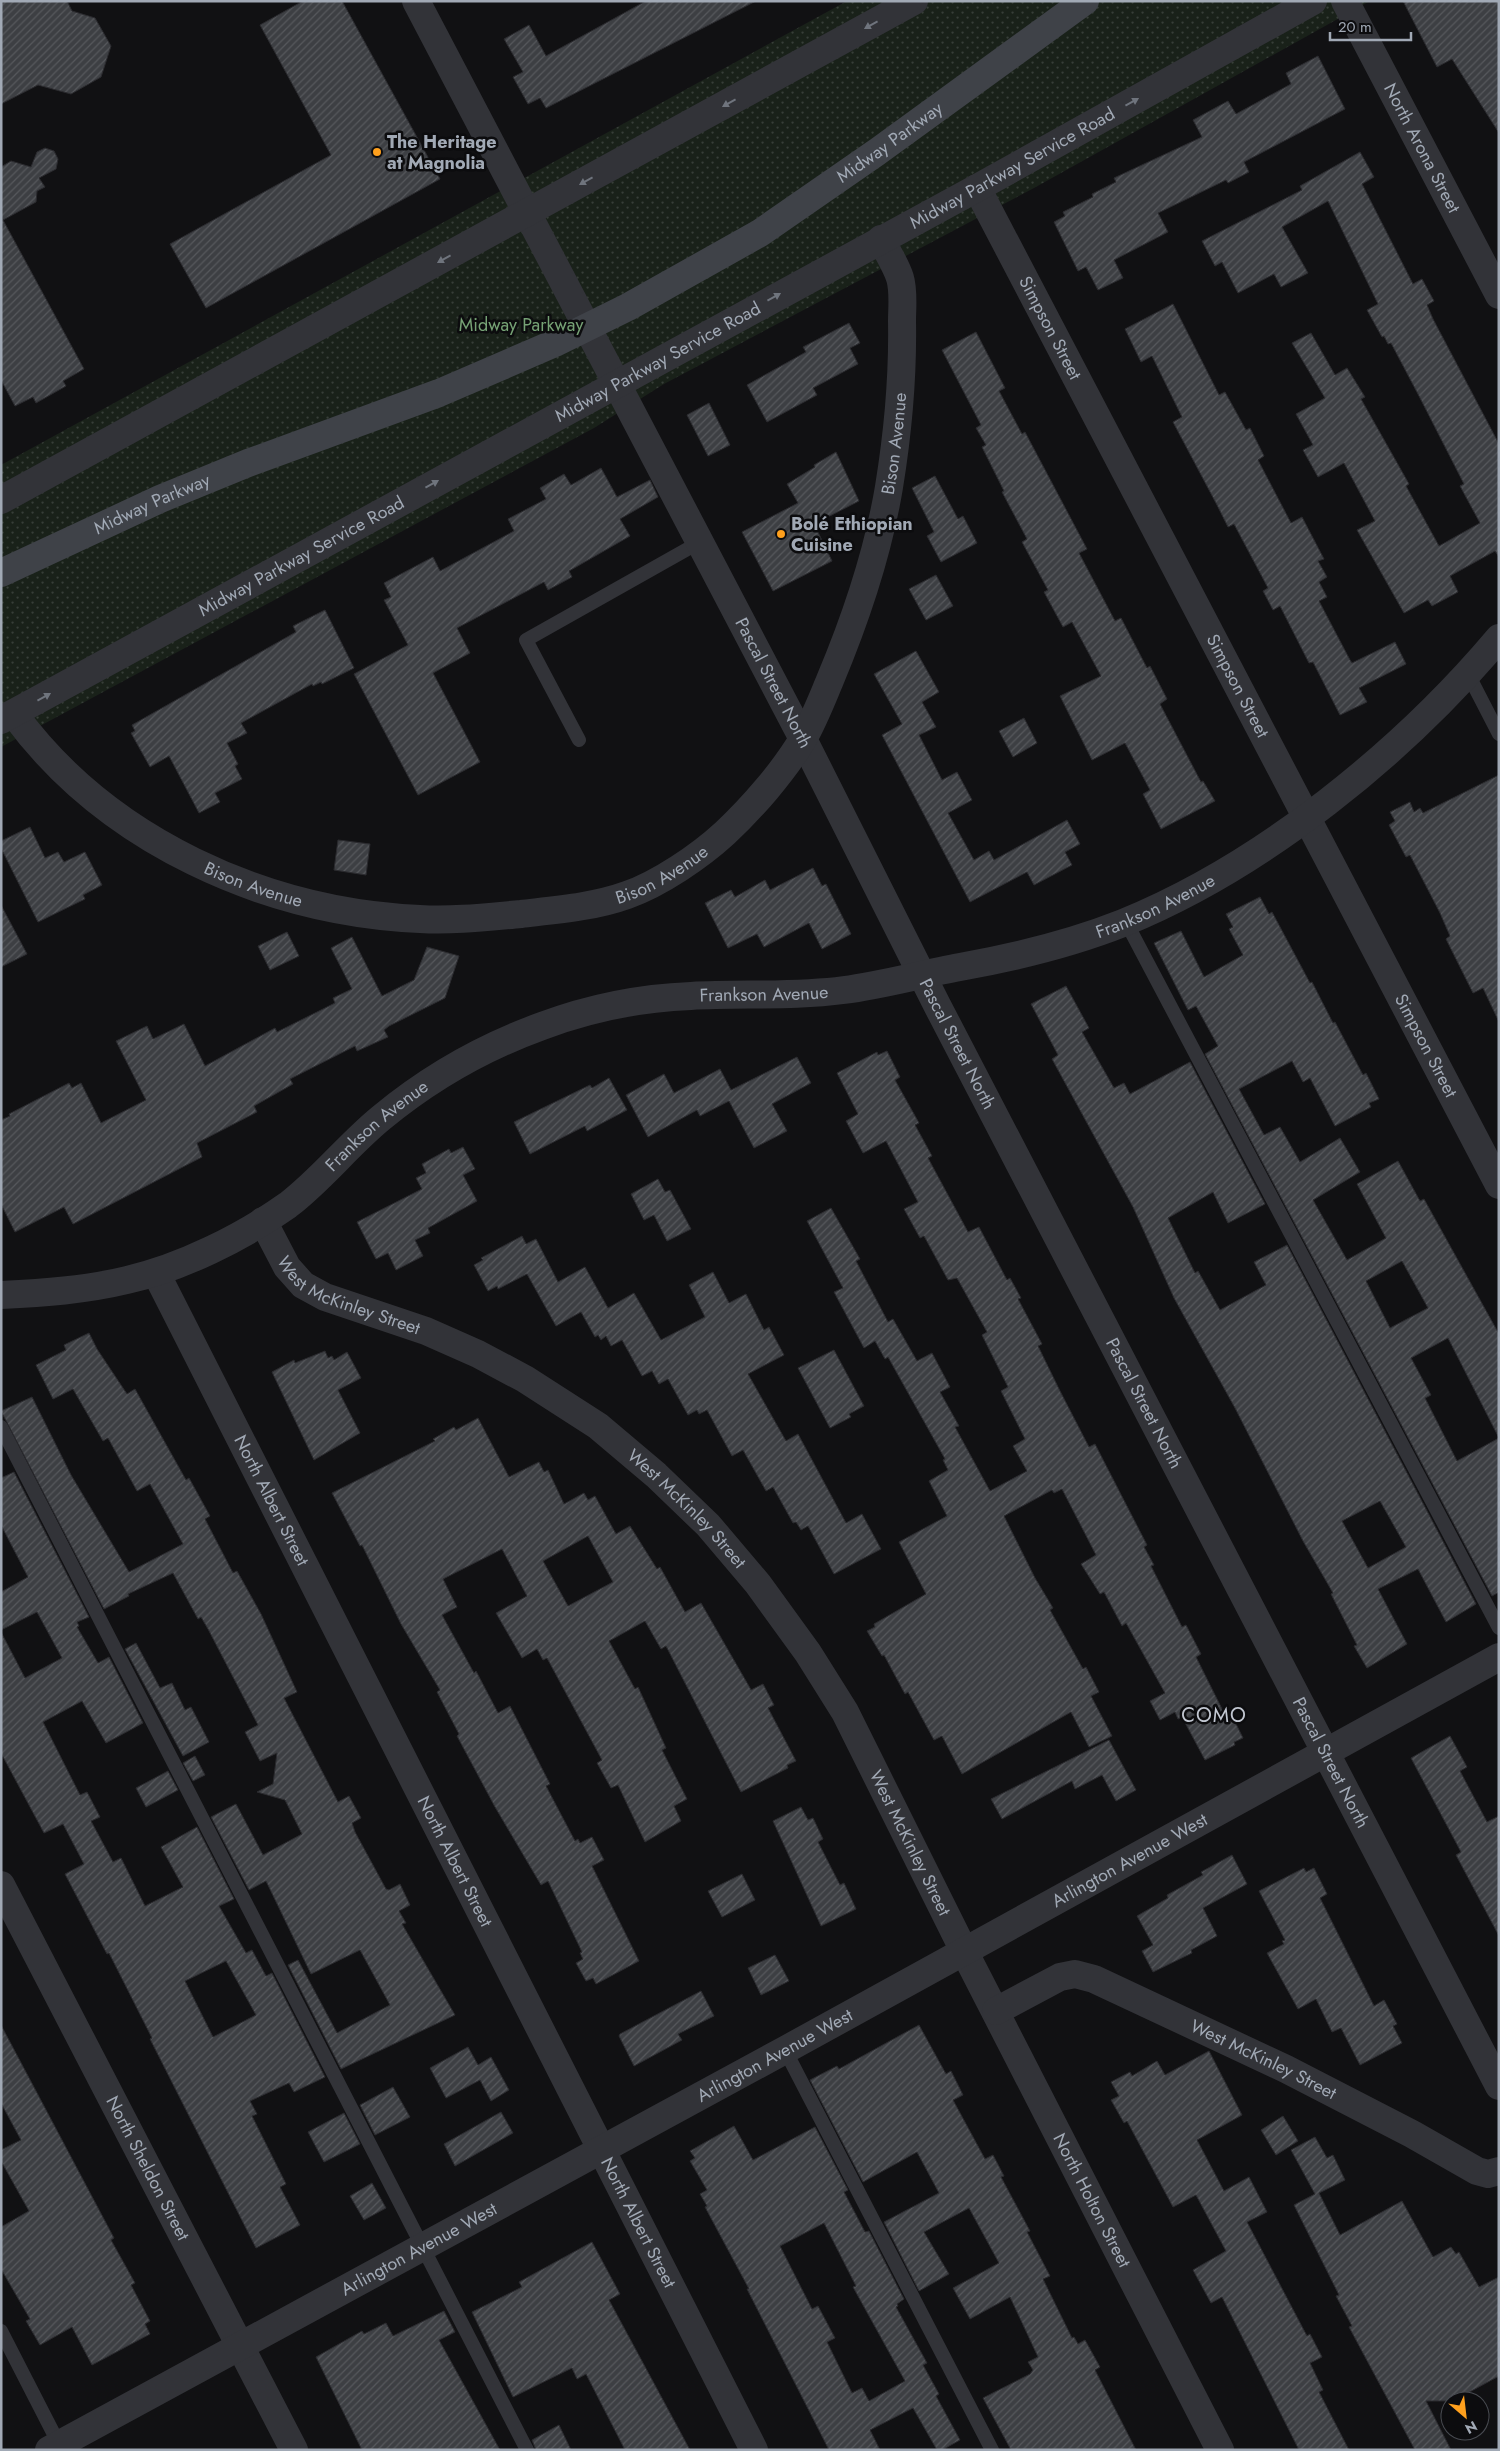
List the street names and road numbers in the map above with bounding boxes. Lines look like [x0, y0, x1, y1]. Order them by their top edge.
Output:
street label: North Arona Street [1377, 79, 1467, 218]
street label: Midway Parkway [831, 95, 948, 189]
street label: Midway Parkway Service Road [905, 101, 1120, 235]
street label: Simpson Street [1012, 272, 1089, 385]
street label: Midway Parkway Service Road [550, 295, 765, 429]
street label: Bison Avenue [875, 392, 913, 497]
street label: Midway Parkway [89, 467, 214, 541]
street label: Midway Parkway Service Road [194, 490, 409, 623]
street label: Pascal Street North [729, 613, 819, 753]
street label: Simpson Street [1200, 629, 1276, 743]
street label: Bison Avenue [612, 839, 714, 911]
street label: Bison Avenue [200, 855, 305, 914]
street label: Frankson Avenue [1092, 867, 1220, 945]
street label: Pascal Street North [913, 974, 1002, 1114]
street label: Frankson Avenue [699, 979, 829, 1009]
street label: Simpson Street [1388, 989, 1464, 1103]
street label: Frankson Avenue [319, 1074, 433, 1177]
street label: West McKinley Street [271, 1251, 424, 1341]
street label: Pascal Street North [1099, 1333, 1189, 1473]
street label: North Albert Street [227, 1430, 316, 1571]
street label: West McKinley Street [621, 1443, 753, 1575]
street label: Pascal Street North [1286, 1693, 1376, 1833]
street label: West McKinley Street [863, 1766, 958, 1921]
street label: North Albert Street [411, 1791, 499, 1932]
street label: Arlington Avenue West [1047, 1807, 1213, 1914]
street label: Arlington Avenue West [692, 2002, 858, 2109]
street label: West McKinley Street [1186, 2013, 1342, 2106]
street label: North Sheldon Street [100, 2091, 197, 2246]
street label: North Holton Street [1047, 2129, 1138, 2273]
street label: North Albert Street [594, 2153, 683, 2293]
street label: Arlington Avenue West [336, 2196, 502, 2302]

